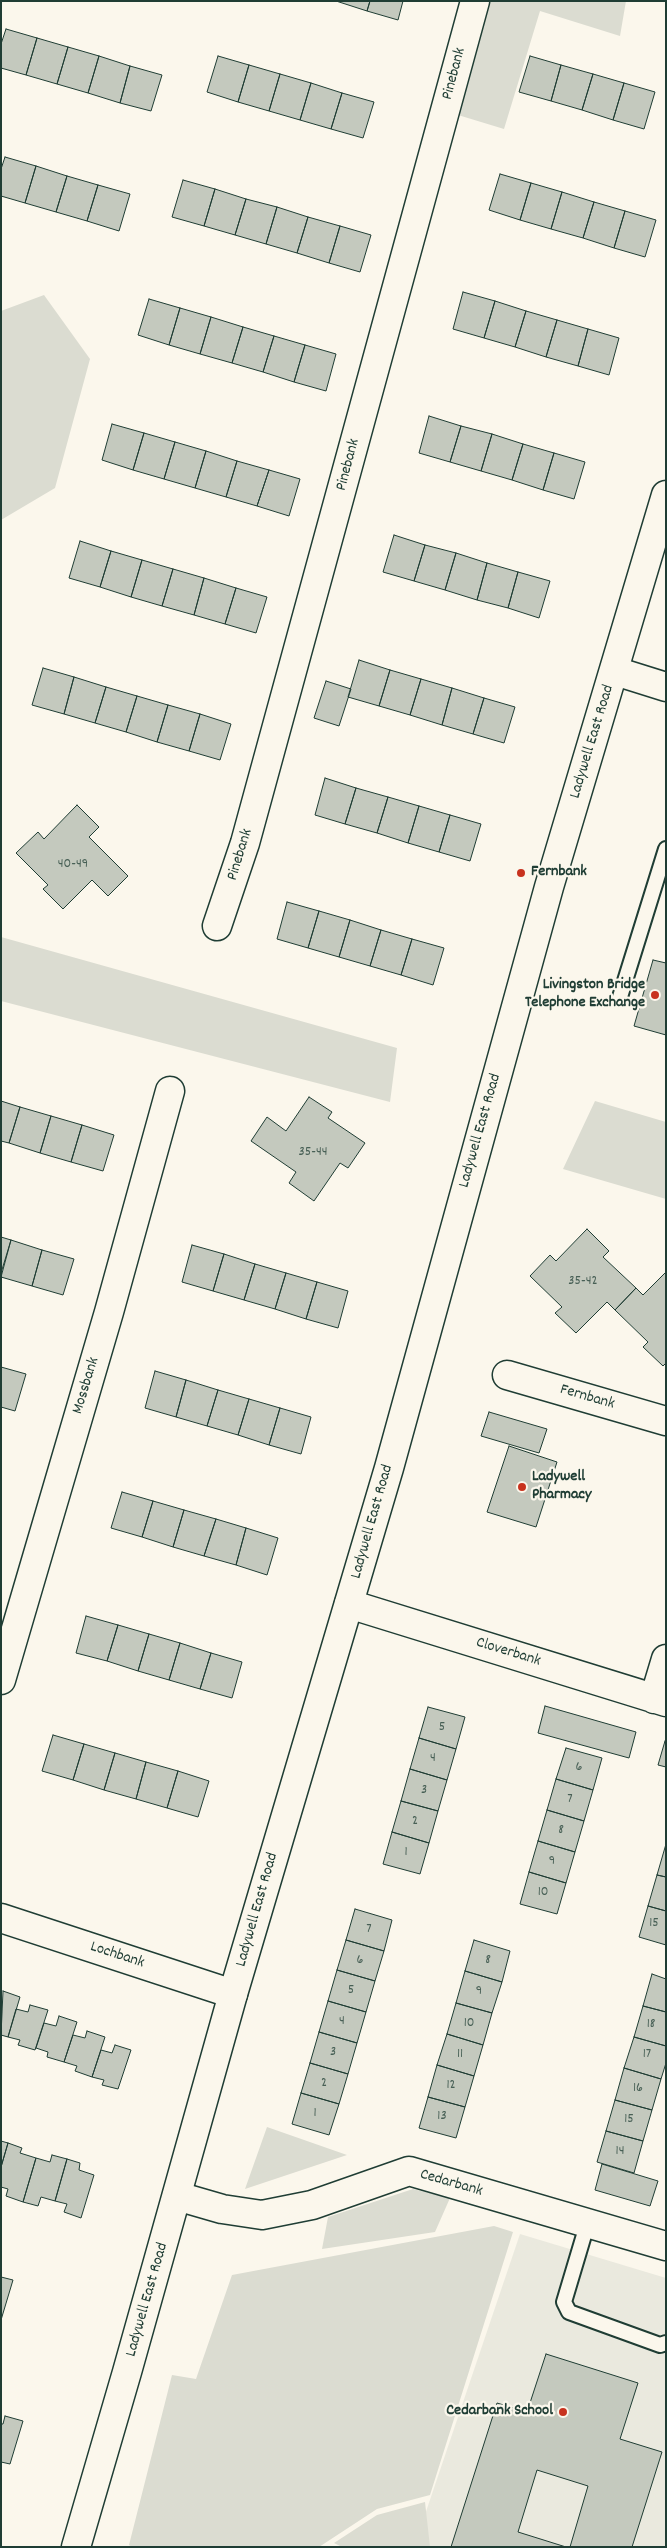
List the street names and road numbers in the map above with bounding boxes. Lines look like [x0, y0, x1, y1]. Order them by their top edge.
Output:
street label: Pinebank [439, 46, 471, 102]
street label: Pinebank [333, 437, 365, 493]
street label: Ladywell East Road [567, 683, 619, 801]
street label: Pinebank [224, 827, 258, 883]
street label: Ladywell East Road [456, 1072, 506, 1190]
street label: Mossbank [69, 1355, 105, 1417]
street label: Fernbank [557, 1381, 617, 1415]
street label: Ladywell East Road [348, 1463, 398, 1581]
street label: Cloverbank [473, 1634, 543, 1672]
street label: Ladywell East Road [233, 1851, 283, 1969]
street label: Lochbank [87, 1938, 147, 1974]
street label: Cedarbank [417, 2166, 485, 2202]
street label: Ladywell East Road [123, 2241, 173, 2359]

